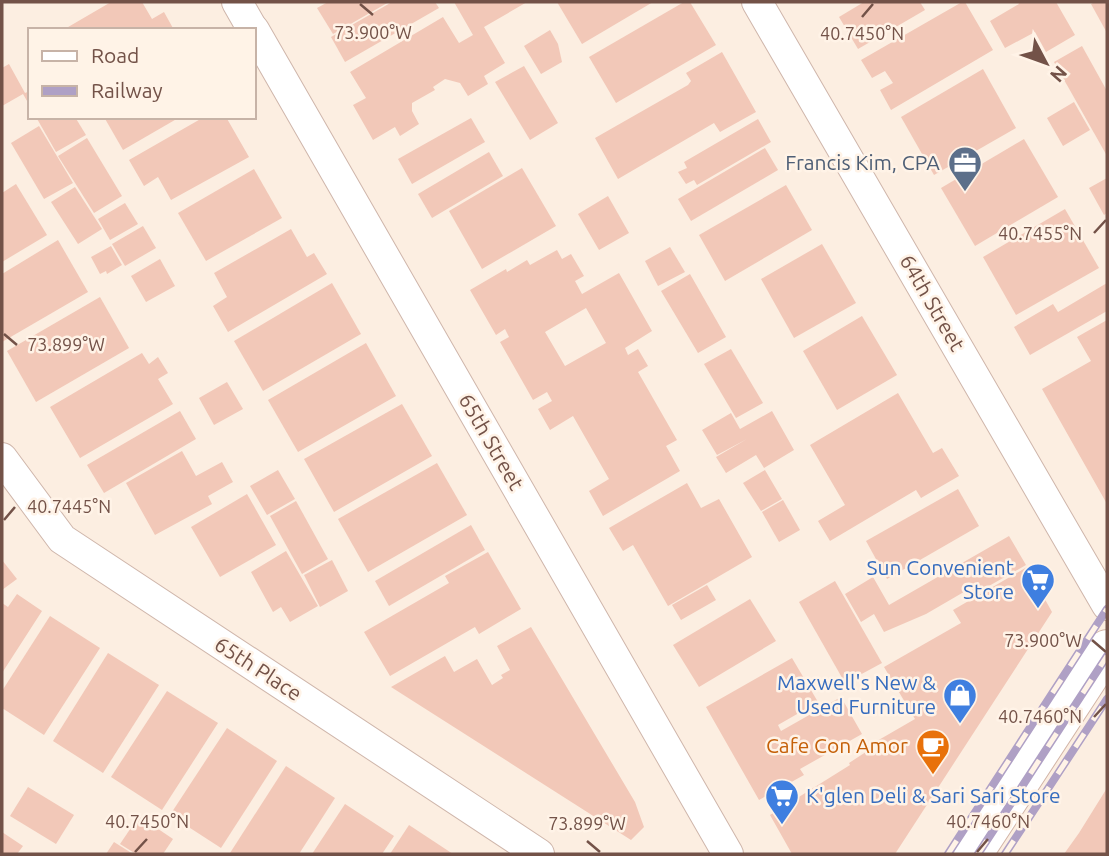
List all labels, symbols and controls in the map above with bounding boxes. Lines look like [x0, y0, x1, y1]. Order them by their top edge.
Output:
text: 73.900°W [334, 22, 412, 42]
text: 40.7450°N [820, 23, 904, 43]
legend [28, 28, 256, 119]
north arrow [1011, 28, 1081, 98]
text: Road [91, 43, 139, 67]
text: N [1046, 62, 1072, 87]
text: Railway [91, 78, 163, 102]
office icon: Francis Kim, CPA [946, 144, 984, 193]
place label: Francis Kim, CPA [785, 150, 940, 174]
text: 40.7455°N [998, 223, 1082, 243]
street label: 64th Street [896, 250, 970, 355]
text: 73.899°W [27, 334, 105, 354]
street label: 65th Street [455, 389, 529, 494]
text: 40.7445°N [27, 496, 111, 516]
place label: Sun Convenient Store [866, 555, 1014, 603]
supermarket icon: Sun Convenient Store [1019, 561, 1057, 610]
text: 73.900°W [1004, 630, 1082, 650]
street label: 65th Place [211, 631, 307, 705]
place label: Maxwell's New & Used Furniture [777, 670, 936, 718]
shop icon: Maxwell's New & Used Furniture [941, 676, 979, 725]
text: 40.7460°N [998, 706, 1082, 726]
cafe icon: Cafe Con Amor [914, 727, 952, 776]
place label: Cafe Con Amor [766, 733, 908, 757]
supermarket icon: K'glen Deli & Sari Sari Store [763, 777, 801, 826]
place label: K'glen Deli & Sari Sari Store [806, 783, 1061, 807]
text: 40.7450°N [105, 811, 189, 831]
text: 40.7460°N [946, 811, 1030, 831]
text: 73.899°W [548, 813, 626, 833]

